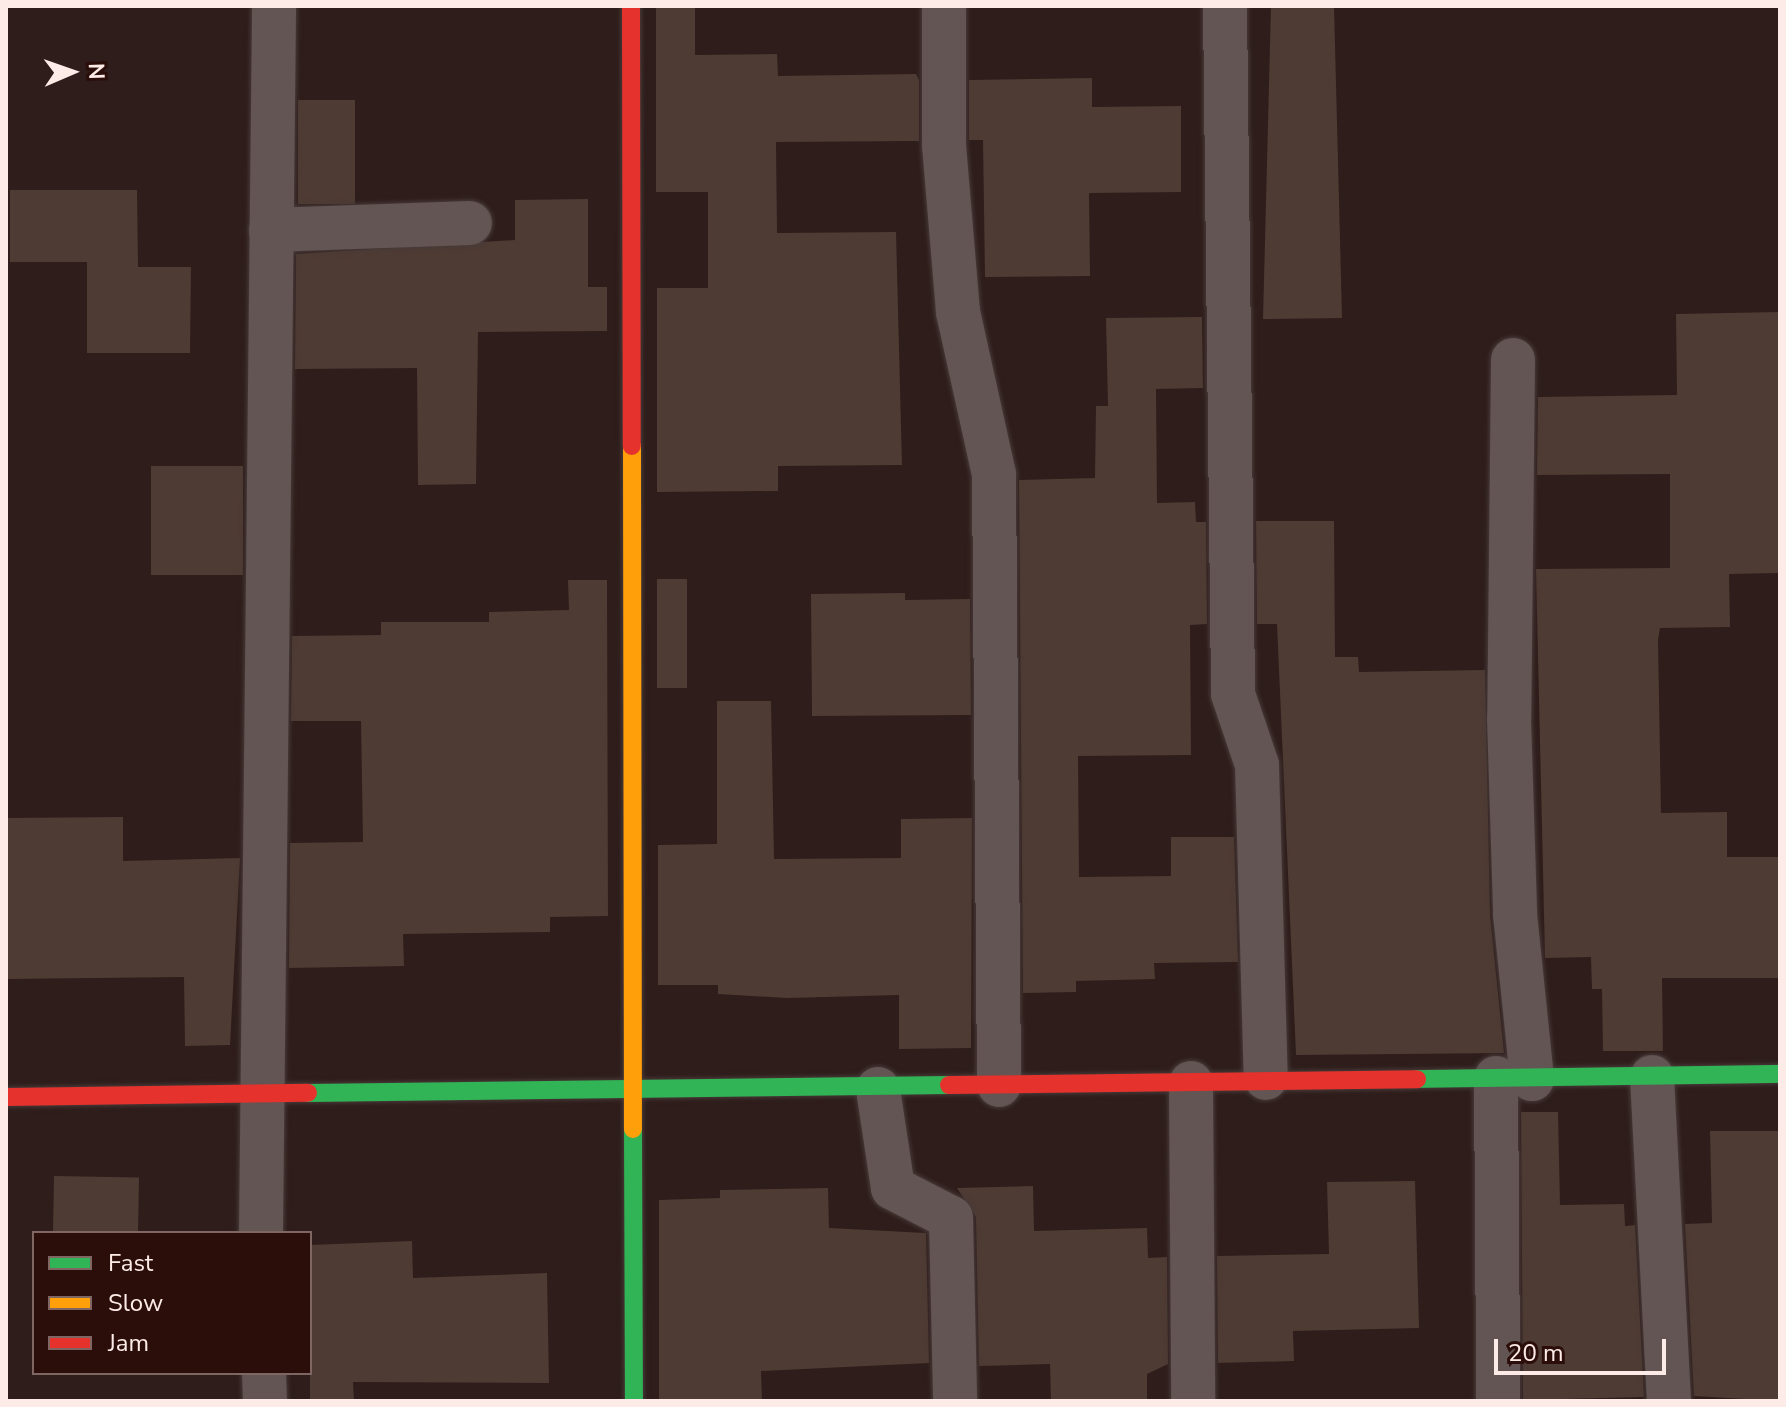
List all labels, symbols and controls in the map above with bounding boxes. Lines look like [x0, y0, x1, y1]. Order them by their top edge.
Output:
north arrow [32, 32, 112, 112]
text: N [81, 62, 111, 80]
legend [32, 1231, 312, 1375]
text: Fast [108, 1247, 153, 1279]
text: Slow [108, 1287, 163, 1319]
scale bar [1498, 1323, 1670, 1373]
text: Jam [108, 1327, 149, 1359]
text: 20 m [1508, 1337, 1564, 1369]

